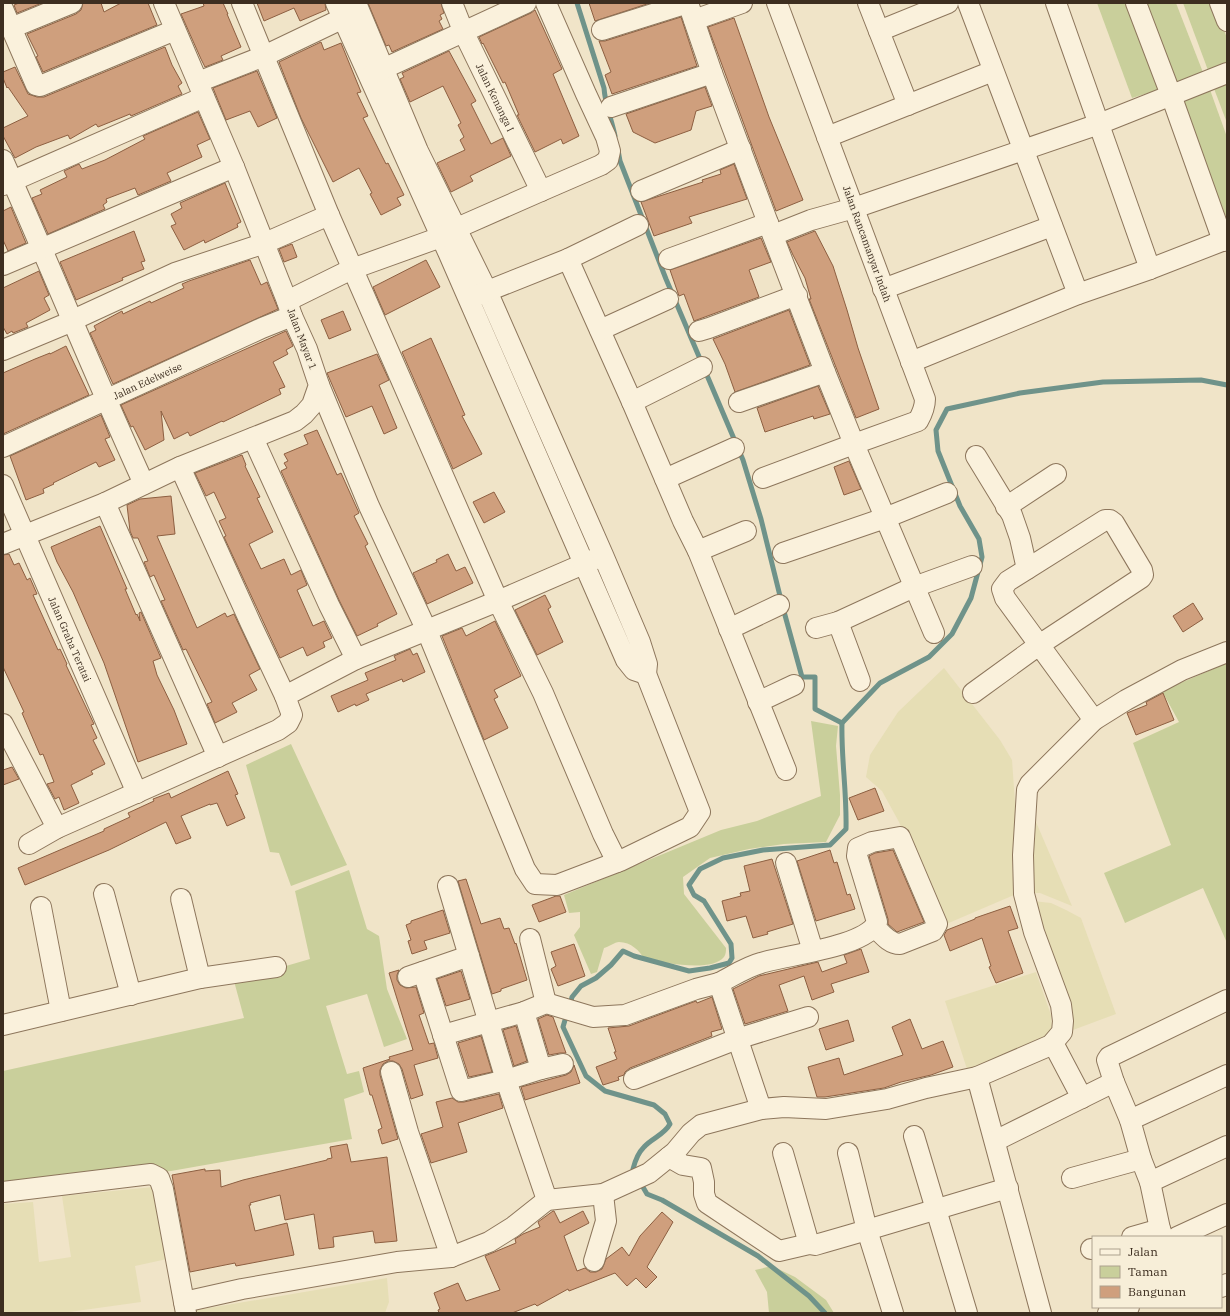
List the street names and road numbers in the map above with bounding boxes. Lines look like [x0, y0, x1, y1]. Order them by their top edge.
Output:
street label: Jalan Kenanga I [473, 61, 518, 134]
street label: Jalan Rancamanyar Indah [840, 184, 894, 304]
street label: Jalan Mayar 1 [284, 306, 320, 372]
street label: Jalan Edelweise [111, 359, 184, 402]
street label: Jalan Graha Teratai [46, 594, 94, 684]

